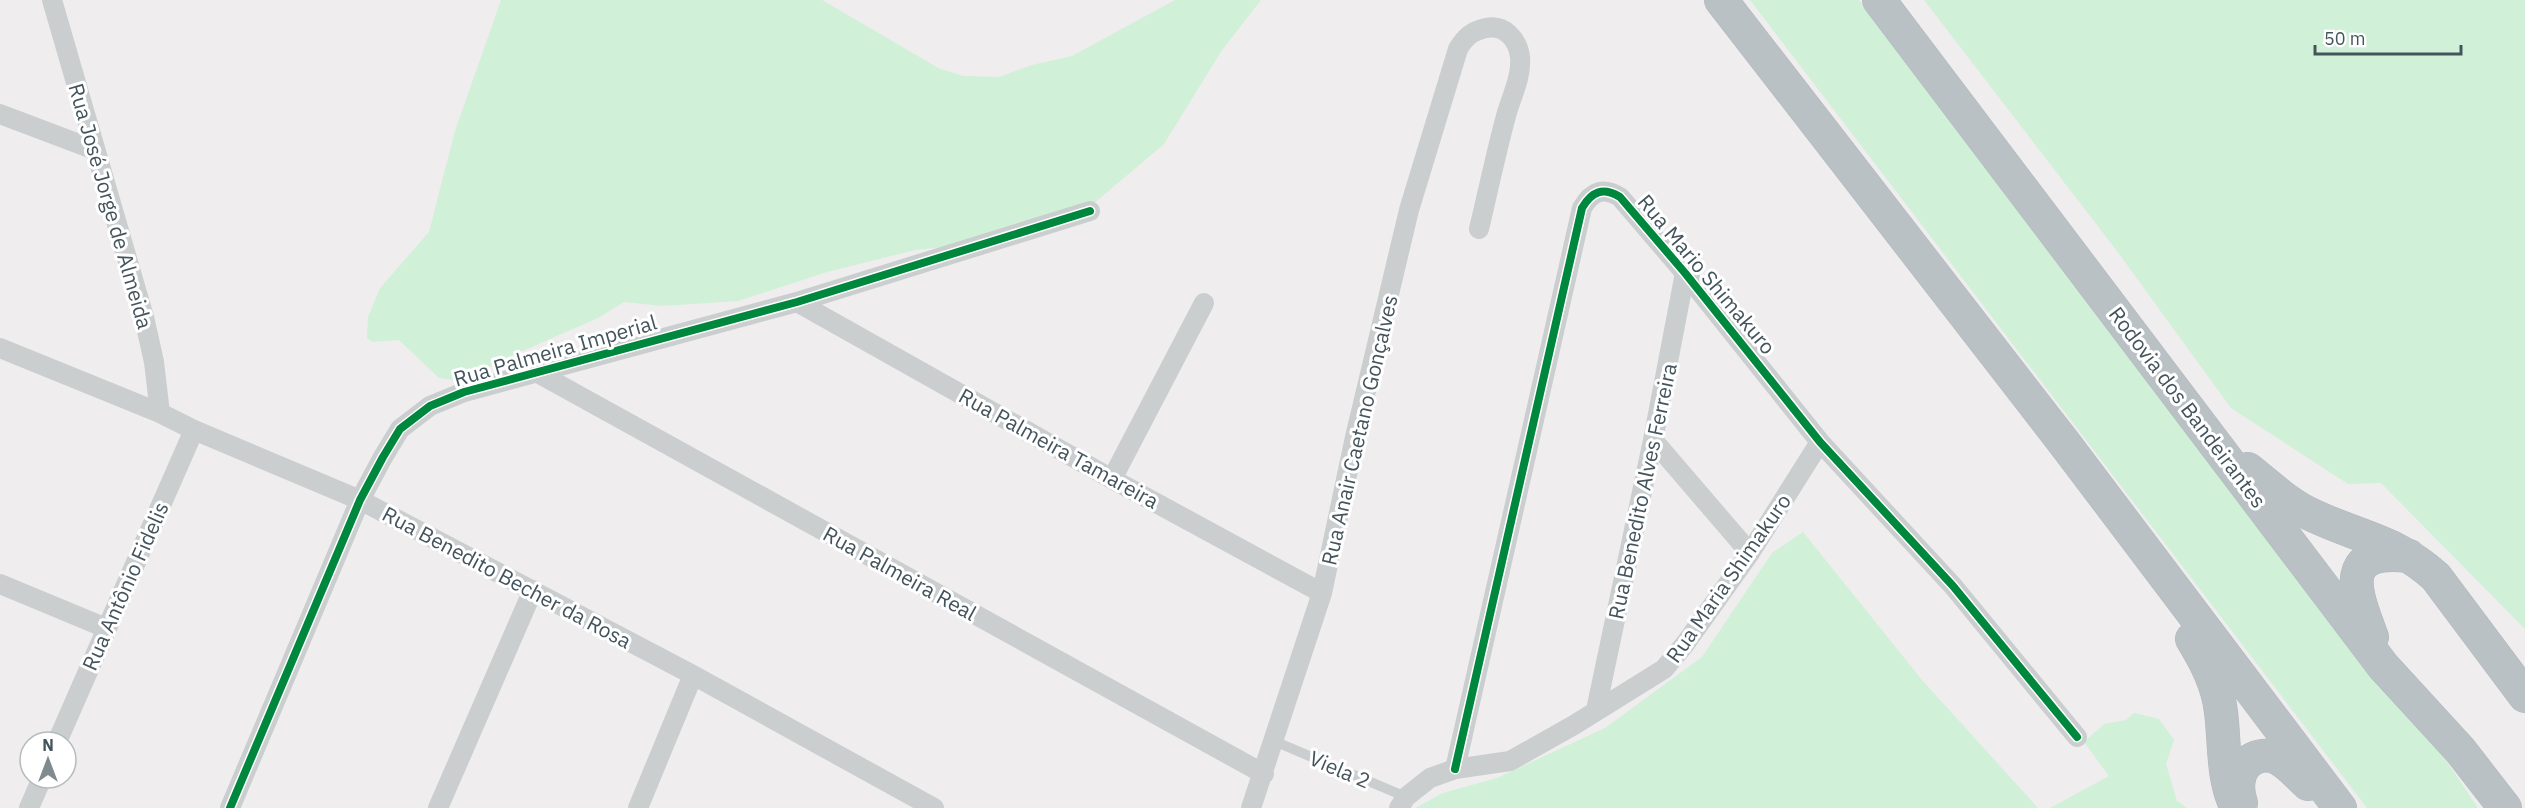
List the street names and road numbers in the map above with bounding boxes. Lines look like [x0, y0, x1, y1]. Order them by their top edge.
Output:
street label: Rua José Jorge de Almeida [63, 80, 159, 332]
street label: Rua Mario Shimakuro [1632, 188, 1782, 360]
street label: Rua Anair Caetano Gonçalves [1314, 292, 1404, 568]
street label: Rodovia dos Bandeirantes [2103, 301, 2273, 513]
street label: Rua Palmeira Imperial [450, 307, 660, 392]
street label: Rua Benedito Alves Ferreira [1601, 360, 1683, 622]
street label: Rua Palmeira Tamareira [954, 381, 1164, 515]
street label: Rua Maria Shimakuro [1659, 488, 1797, 668]
street label: Rua Antônio Fidelis [75, 497, 175, 675]
street label: Rua Benedito Becher da Rosa [378, 499, 636, 655]
street label: Rua Palmeira Real [818, 519, 982, 627]
street label: Viela 2 [1305, 744, 1375, 794]

